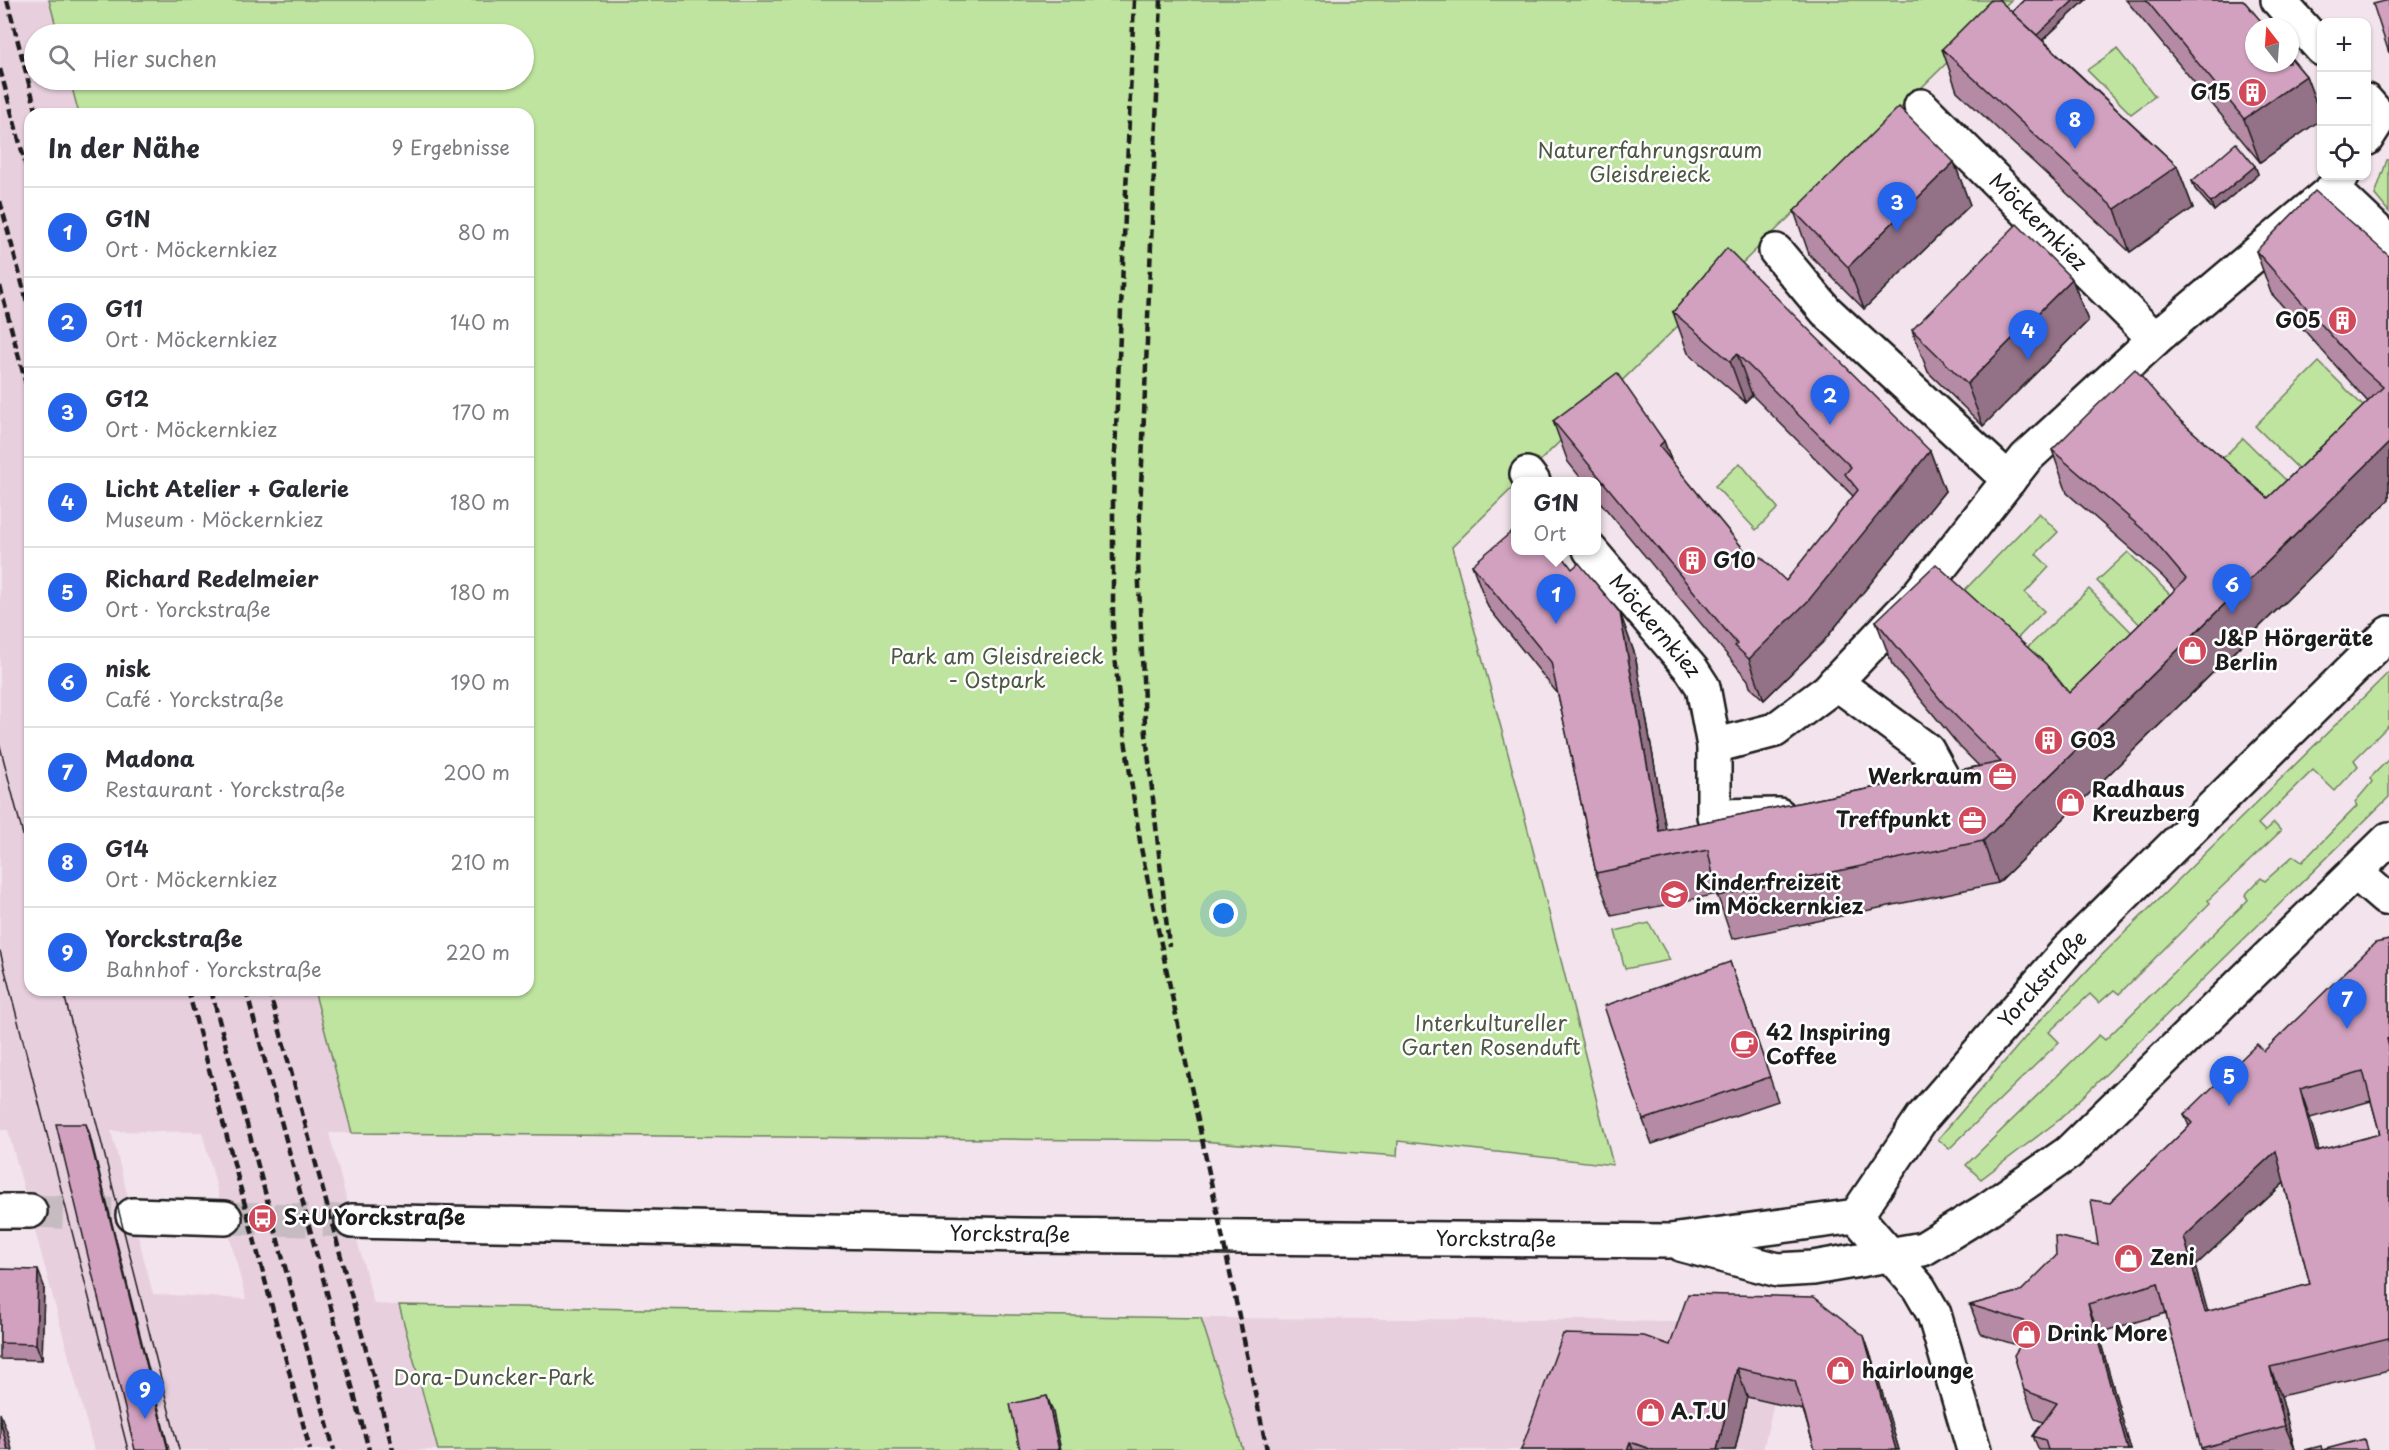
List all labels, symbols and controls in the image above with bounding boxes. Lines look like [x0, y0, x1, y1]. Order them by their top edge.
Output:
north arrow [2245, 18, 2299, 72]
map controls [2317, 18, 2371, 180]
button: + [2317, 18, 2371, 72]
search box [24, 24, 534, 90]
icon: search [45, 41, 78, 74]
text: Hier suchen [93, 41, 217, 74]
button: − [2317, 72, 2371, 126]
place label: G15 [2190, 75, 2231, 107]
building icon: G15 [2236, 77, 2268, 109]
pin: 8 [2056, 100, 2094, 149]
button: locate [2317, 126, 2371, 180]
text: In der Nähe [48, 128, 200, 167]
text: 9 Ergebnisse [392, 132, 510, 162]
park label: Naturerfahrungsraum Gleisdreieck [1538, 133, 1762, 189]
street label: Möckernkiez [1983, 165, 2096, 277]
pin: 3 [1878, 182, 1916, 232]
text: G1N [105, 201, 151, 234]
text: 1 [63, 217, 72, 247]
text: 80 m [458, 217, 510, 247]
text: Ort · Möckernkiez [105, 234, 277, 264]
text: G11 [105, 291, 143, 324]
place label: G05 [2275, 303, 2321, 335]
building icon: G05 [2326, 305, 2358, 337]
text: 2 [60, 307, 75, 337]
text: 140 m [450, 307, 510, 337]
pin: 4 [2008, 310, 2048, 360]
text: Ort · Möckernkiez [105, 324, 277, 354]
pin: 2 [1810, 376, 1850, 425]
text: G12 [105, 381, 149, 414]
text: 3 [61, 397, 74, 427]
text: 170 m [452, 397, 510, 427]
text: Ort · Möckernkiez [105, 414, 277, 444]
text: Licht Atelier + Galerie [105, 471, 349, 504]
popup [1511, 477, 1601, 555]
text: G1N [1533, 485, 1579, 518]
text: 4 [61, 487, 74, 517]
text: 180 m [450, 487, 510, 517]
text: Museum · Möckernkiez [105, 504, 323, 534]
text: Ort [1533, 518, 1566, 548]
place label: G10 [1713, 543, 1756, 575]
building icon: G10 [1676, 545, 1708, 577]
text: Richard Redelmeier [105, 561, 319, 594]
pin: 6 [2212, 564, 2252, 614]
street label: Möckernkiez [1603, 566, 1711, 683]
pin: 1 [1536, 574, 1576, 624]
text: 5 [61, 577, 74, 607]
text: 180 m [450, 577, 510, 607]
text: Ort · Yorckstraße [105, 594, 271, 624]
place label: J&P Hörgeräte Berlin [2214, 621, 2373, 677]
shop icon: J&P Hörgeräte Berlin [2177, 635, 2209, 667]
park label: Park am Gleisdreieck - Ostpark [890, 639, 1104, 695]
text: nisk [105, 651, 151, 684]
text: 6 [60, 667, 75, 697]
text: 190 m [451, 667, 510, 697]
text: Café · Yorckstraße [105, 684, 284, 714]
place label: G03 [2070, 723, 2116, 755]
building icon: G03 [2033, 725, 2065, 757]
text: Madona [105, 741, 195, 774]
text: 7 [62, 757, 73, 787]
text: 200 m [443, 757, 510, 787]
place label: Werkraum [1868, 759, 1982, 791]
office icon: Werkraum [1987, 761, 2019, 793]
place label: Radhaus Kreuzberg [2092, 772, 2200, 828]
text: Restaurant · Yorckstraße [105, 774, 345, 804]
shop icon: Radhaus Kreuzberg [2055, 786, 2087, 818]
place label: Treffpunkt [1836, 802, 1951, 834]
office icon: Treffpunkt [1956, 804, 1988, 836]
text: G14 [105, 831, 149, 864]
text: 8 [61, 847, 74, 877]
text: 210 m [451, 847, 510, 877]
text: Ort · Möckernkiez [105, 864, 277, 894]
place label: Kinderfreizeit im Möckernkiez [1695, 865, 1864, 921]
school or university icon: Kinderfreizeit im Möckernkiez [1658, 879, 1690, 911]
your location [1209, 899, 1238, 928]
text: Yorckstraße [105, 921, 243, 954]
street label: Yorckstraße [1989, 922, 2093, 1034]
text: 9 [62, 937, 73, 967]
text: 220 m [446, 937, 510, 967]
text: Bahnhof · Yorckstraße [105, 954, 322, 984]
pin: 7 [2328, 980, 2366, 1029]
park label: Interkultureller Garten Rosenduft [1401, 1006, 1581, 1062]
place label: 42 Inspiring Coffee [1766, 1015, 1891, 1071]
cafe icon: 42 Inspiring Coffee [1729, 1029, 1761, 1061]
pin: 5 [2210, 1056, 2248, 1106]
place label: S+U Yorckstraße [284, 1200, 466, 1232]
bus stop icon: S+U Yorckstraße [247, 1202, 279, 1234]
street label: Yorckstraße [949, 1215, 1070, 1249]
street label: Yorckstraße [1435, 1221, 1556, 1254]
place label: Zeni [2150, 1240, 2195, 1272]
shop icon: Zeni [2113, 1242, 2145, 1274]
place label: Drink More [2047, 1316, 2168, 1348]
shop icon: Drink More [2010, 1318, 2042, 1350]
place label: hairlounge [1862, 1353, 1974, 1385]
shop icon: hairlounge [1825, 1355, 1857, 1387]
park label: Dora-Duncker-Park [393, 1360, 595, 1392]
pin: 9 [126, 1370, 164, 1419]
place label: A.T.U [1671, 1394, 1727, 1426]
shop icon: A.T.U [1634, 1396, 1666, 1428]

